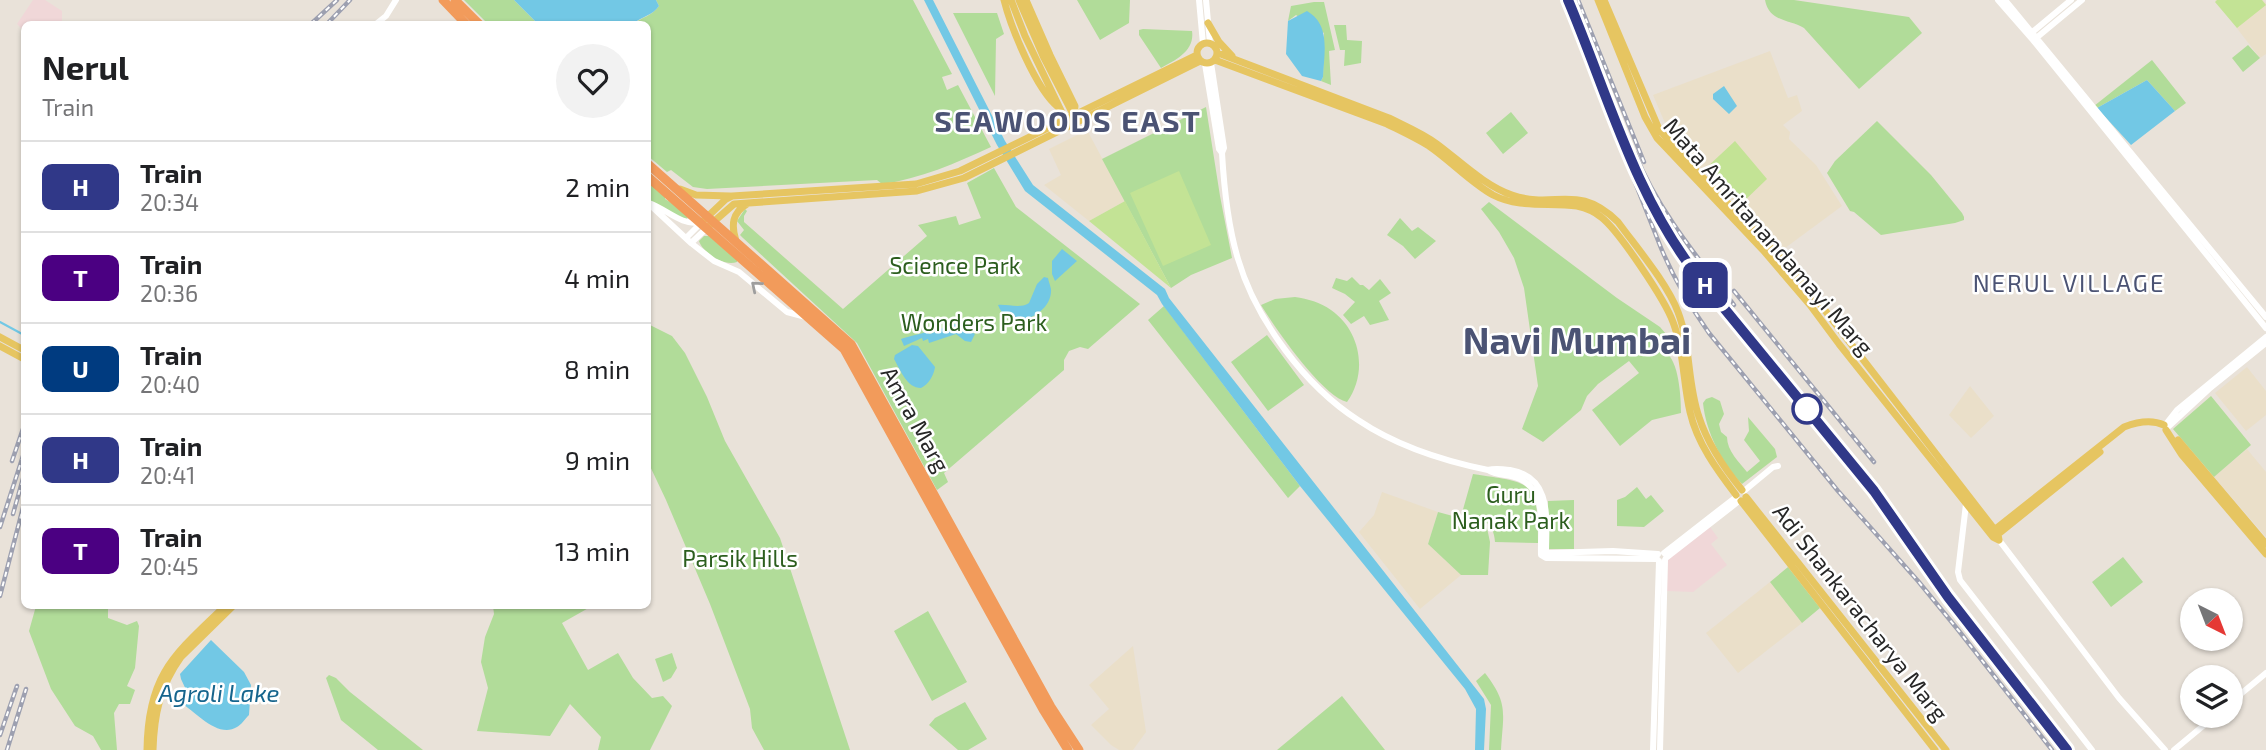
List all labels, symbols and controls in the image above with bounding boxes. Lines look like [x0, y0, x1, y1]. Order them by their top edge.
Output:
button: heart [556, 44, 630, 118]
text: Nerul [42, 47, 129, 87]
text: Train [42, 93, 94, 121]
district label: SEAWOODS EAST [934, 102, 1202, 138]
street label: Mata Amritanandamayi Marg [1658, 112, 1880, 360]
text: Train [140, 157, 202, 188]
text: 2 min [565, 171, 630, 202]
text: H [72, 172, 89, 201]
text: 20:34 [140, 188, 199, 216]
text: Train [140, 248, 202, 279]
park label: Science Park [889, 251, 1021, 279]
text: 4 min [564, 262, 630, 293]
line badge: H [1682, 262, 1728, 308]
text: T [73, 263, 88, 292]
district label: NERUL VILLAGE [1973, 268, 2165, 297]
text: H [1697, 270, 1713, 299]
text: 20:36 [140, 279, 198, 307]
one-way arrow [752, 282, 764, 295]
park label: Wonders Park [901, 308, 1048, 336]
district label: Navi Mumbai [1463, 317, 1691, 361]
text: Train [140, 339, 202, 370]
text: 8 min [564, 353, 630, 384]
text: U [72, 354, 89, 383]
street label: Amra Marg [876, 361, 956, 477]
text: 20:40 [140, 370, 200, 398]
unlabelled marker [1792, 394, 1822, 424]
text: Train [140, 430, 202, 461]
text: 9 min [565, 444, 630, 475]
text: H [72, 445, 89, 474]
text: 20:41 [140, 461, 196, 489]
park label: Guru Nanak Park [1452, 480, 1571, 534]
street label: Adi Shankaracharya Marg [1768, 498, 1955, 726]
text: Train [140, 521, 202, 552]
text: 13 min [555, 535, 630, 566]
text: T [73, 536, 88, 565]
park label: Parsik Hills [682, 544, 798, 572]
text: 20:45 [140, 552, 199, 580]
north arrow [2180, 588, 2244, 651]
map controls [2180, 588, 2243, 728]
button: layers [2180, 665, 2243, 728]
water label: Agroli Lake [158, 678, 280, 707]

